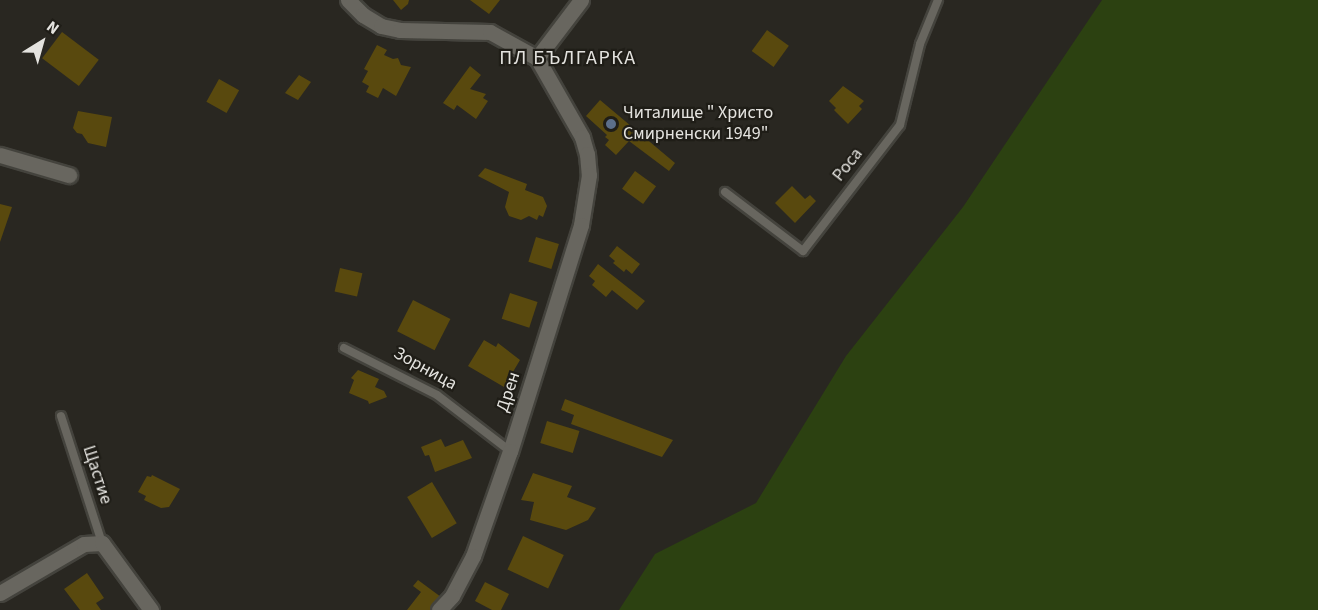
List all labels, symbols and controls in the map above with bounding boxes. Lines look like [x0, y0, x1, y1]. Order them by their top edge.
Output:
north arrow [12, 12, 72, 72]
text: N [42, 16, 64, 40]
district label: ПЛ БЪЛГАРКА [499, 46, 637, 70]
place label: Читалище " Христо Смирненски 1949" [623, 103, 773, 146]
marker: Читалище " Христо Смирненски 1949" [604, 117, 618, 131]
street label: Роса [828, 144, 868, 186]
street label: Зорница [390, 343, 460, 395]
street label: Дрен [492, 369, 526, 415]
street label: Щастие [77, 443, 117, 507]

